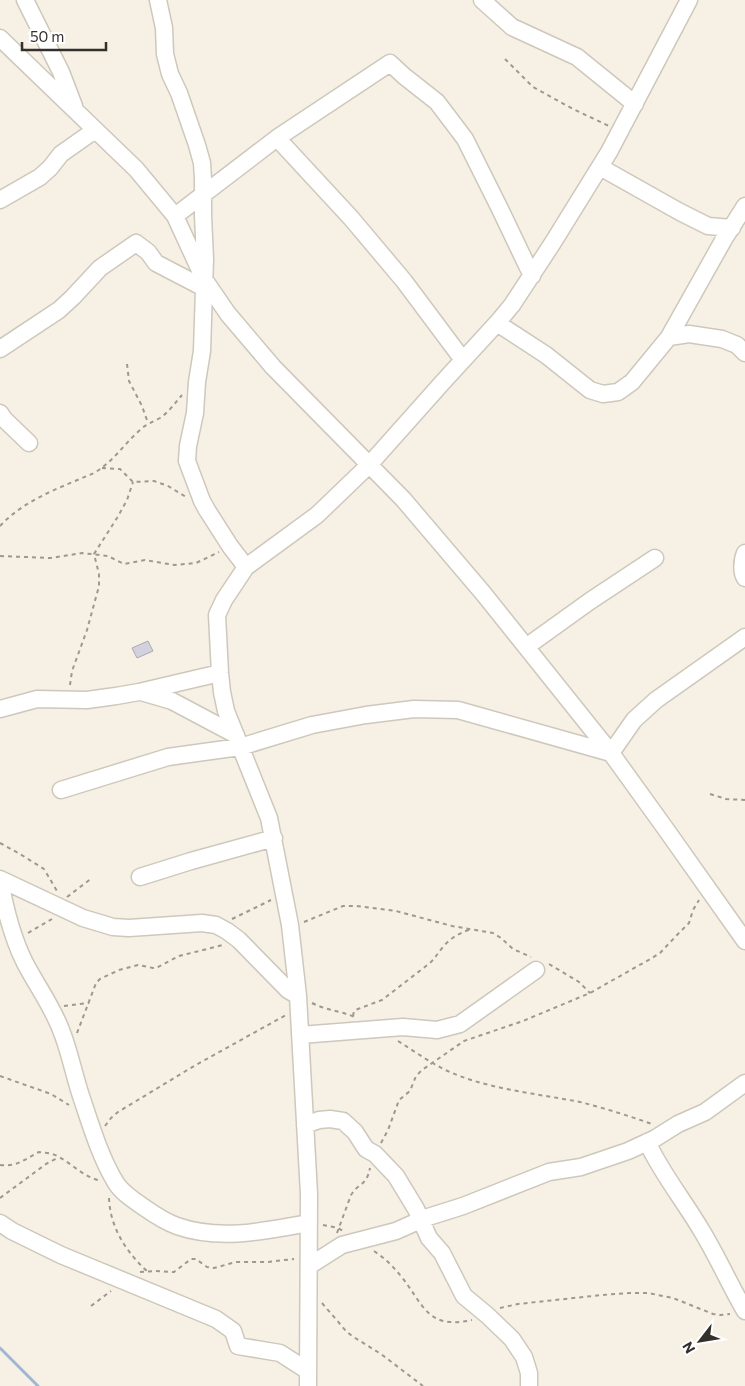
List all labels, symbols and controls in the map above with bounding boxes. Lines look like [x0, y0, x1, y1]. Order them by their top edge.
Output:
scale bar [22, 20, 106, 52]
text: 50 m [30, 27, 64, 45]
north arrow [675, 1316, 725, 1366]
text: N [678, 1339, 698, 1357]

